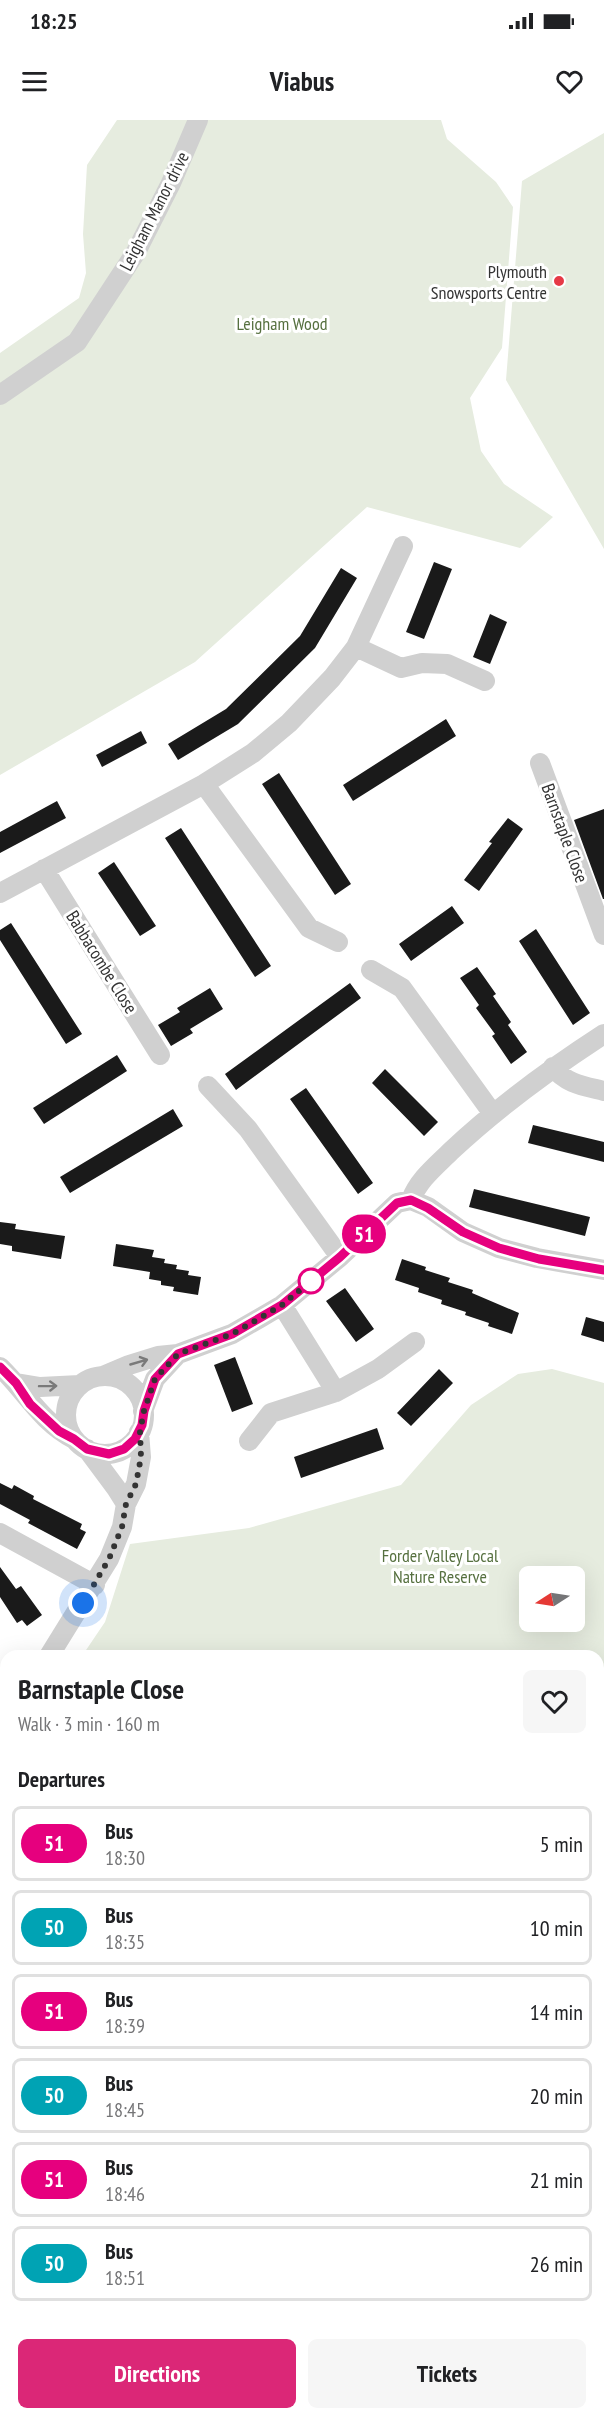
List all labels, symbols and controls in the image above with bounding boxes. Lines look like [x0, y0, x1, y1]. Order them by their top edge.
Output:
text: 18:25 [30, 7, 78, 35]
text: Viabus [270, 64, 334, 98]
icon: menu [18, 65, 51, 98]
icon: heart [553, 65, 586, 98]
street label: Leigham Manor drive [114, 148, 194, 274]
place label: Plymouth Snowsports Centre [431, 260, 547, 304]
marker: Plymouth Snowsports Centre [552, 274, 566, 288]
park label: Leigham Wood [237, 312, 327, 335]
street label: Barnstaple Close [536, 780, 594, 886]
street label: Babbacombe Close [61, 906, 143, 1018]
line badge: 51 [337, 1214, 391, 1254]
text: 51 [354, 1221, 374, 1248]
unlabelled marker [298, 1268, 324, 1294]
one-way arrow [129, 1355, 148, 1367]
one-way arrow [37, 1380, 57, 1392]
park label: Forder Valley Local Nature Reserve [382, 1544, 499, 1588]
north arrow [519, 1566, 585, 1632]
map controls [519, 1566, 585, 1632]
your location [68, 1588, 98, 1618]
text: Barnstaple Close [18, 1670, 184, 1707]
button: heart [523, 1670, 586, 1733]
text: Walk · 3 min · 160 m [18, 1711, 160, 1737]
text: Departures [18, 1765, 105, 1793]
text: Bus [105, 1817, 133, 1845]
text: 51 [44, 1830, 64, 1857]
text: 5 min [540, 1830, 583, 1858]
text: 18:30 [105, 1845, 145, 1871]
text: Bus [105, 1901, 133, 1929]
text: 50 [44, 1914, 64, 1941]
text: 10 min [530, 1914, 583, 1942]
text: 18:35 [105, 1929, 145, 1955]
text: Bus [105, 1985, 133, 2013]
text: 51 [44, 1998, 64, 2025]
text: 14 min [530, 1998, 583, 2026]
text: 18:39 [105, 2013, 145, 2039]
text: Bus [105, 2069, 133, 2097]
text: 50 [44, 2082, 64, 2109]
text: 20 min [530, 2082, 583, 2110]
text: 18:45 [105, 2097, 145, 2123]
text: Bus [105, 2153, 133, 2181]
text: 51 [44, 2166, 64, 2193]
text: 21 min [530, 2166, 583, 2194]
text: 18:46 [105, 2181, 145, 2207]
text: Bus [105, 2237, 133, 2265]
text: 50 [44, 2250, 64, 2277]
text: 26 min [530, 2250, 583, 2278]
text: 18:51 [105, 2265, 145, 2291]
button: Directions [18, 2339, 296, 2408]
button: Tickets [308, 2339, 586, 2408]

